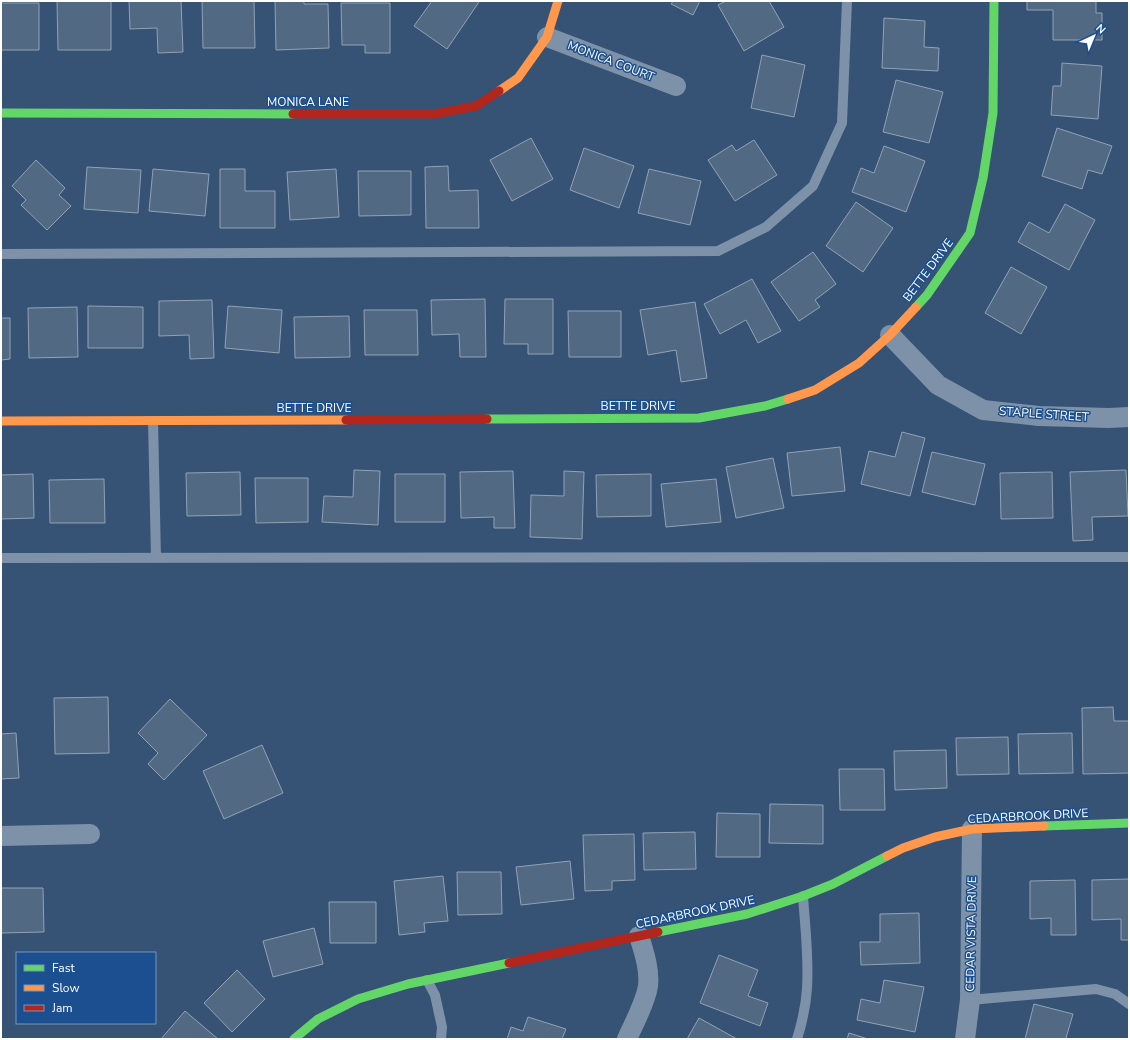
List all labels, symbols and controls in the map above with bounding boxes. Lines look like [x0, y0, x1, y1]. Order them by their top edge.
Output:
north arrow [1074, 16, 1114, 56]
text: N [1092, 21, 1109, 37]
street label: MONICA COURT [565, 37, 657, 85]
street label: MONICA LANE [267, 94, 349, 110]
street label: BETTE DRIVE [899, 235, 957, 305]
street label: BETTE DRIVE [601, 398, 675, 414]
street label: BETTE DRIVE [277, 400, 351, 416]
street label: STAPLE STREET [999, 403, 1090, 425]
street label: CEDARBROOK DRIVE [967, 805, 1089, 827]
street label: CEDAR VISTA DRIVE [962, 876, 980, 992]
street label: CEDARBROOK DRIVE [634, 892, 756, 932]
legend [16, 952, 156, 1024]
text: Fast [52, 960, 75, 976]
text: Slow [52, 980, 80, 996]
text: Jam [51, 1000, 73, 1016]

